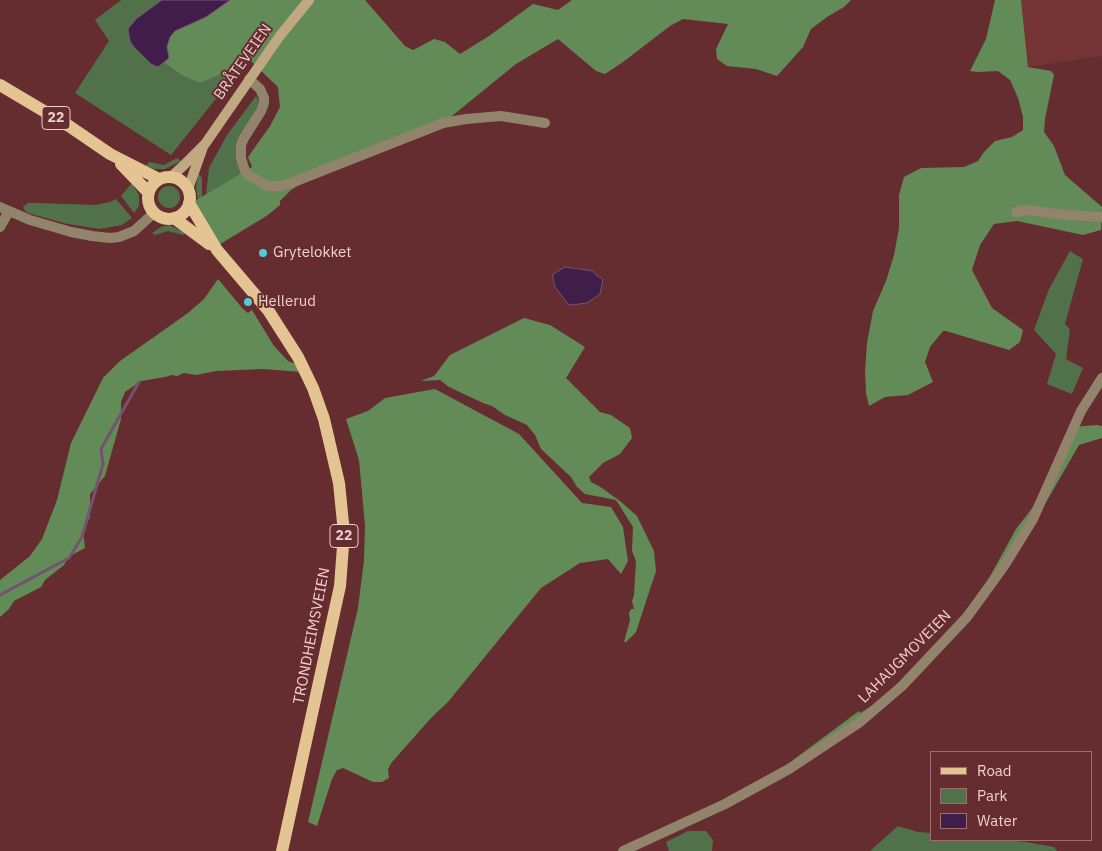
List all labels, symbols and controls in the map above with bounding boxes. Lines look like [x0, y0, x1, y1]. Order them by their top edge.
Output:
street label: BRÅTEVEIEN [210, 21, 276, 103]
road number: 22 [42, 106, 70, 130]
place label: Grytelokket [273, 244, 352, 262]
marker: Grytelokket [257, 247, 269, 259]
place label: Hellerud [258, 293, 316, 311]
marker: Hellerud [242, 296, 254, 308]
road number: 22 [330, 524, 358, 548]
street label: TRONDHEIMSVEIEN [290, 566, 334, 706]
street label: LAHAUGMOVEIEN [855, 607, 955, 707]
legend [930, 751, 1092, 841]
text: Road [977, 761, 1012, 780]
text: Park [977, 786, 1007, 805]
text: Water [977, 811, 1017, 830]

